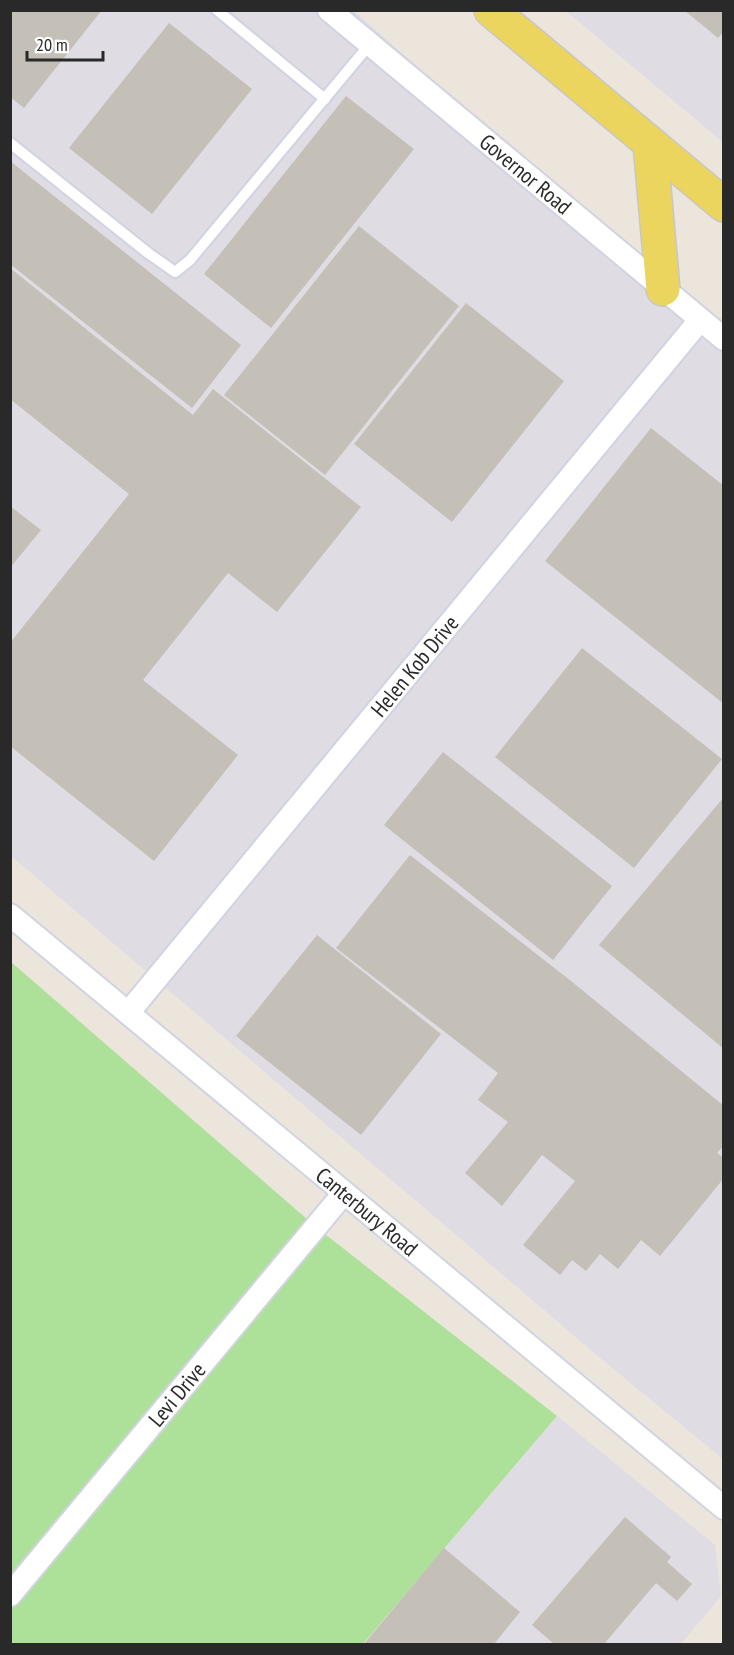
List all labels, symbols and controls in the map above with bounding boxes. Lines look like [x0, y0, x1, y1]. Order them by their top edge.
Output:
scale bar [27, 24, 104, 62]
text: 20 m [36, 33, 68, 56]
street label: Governor Road [474, 127, 577, 220]
street label: Helen Kob Drive [364, 610, 464, 722]
street label: Canterbury Road [310, 1161, 424, 1262]
street label: Levi Drive [142, 1356, 211, 1432]

